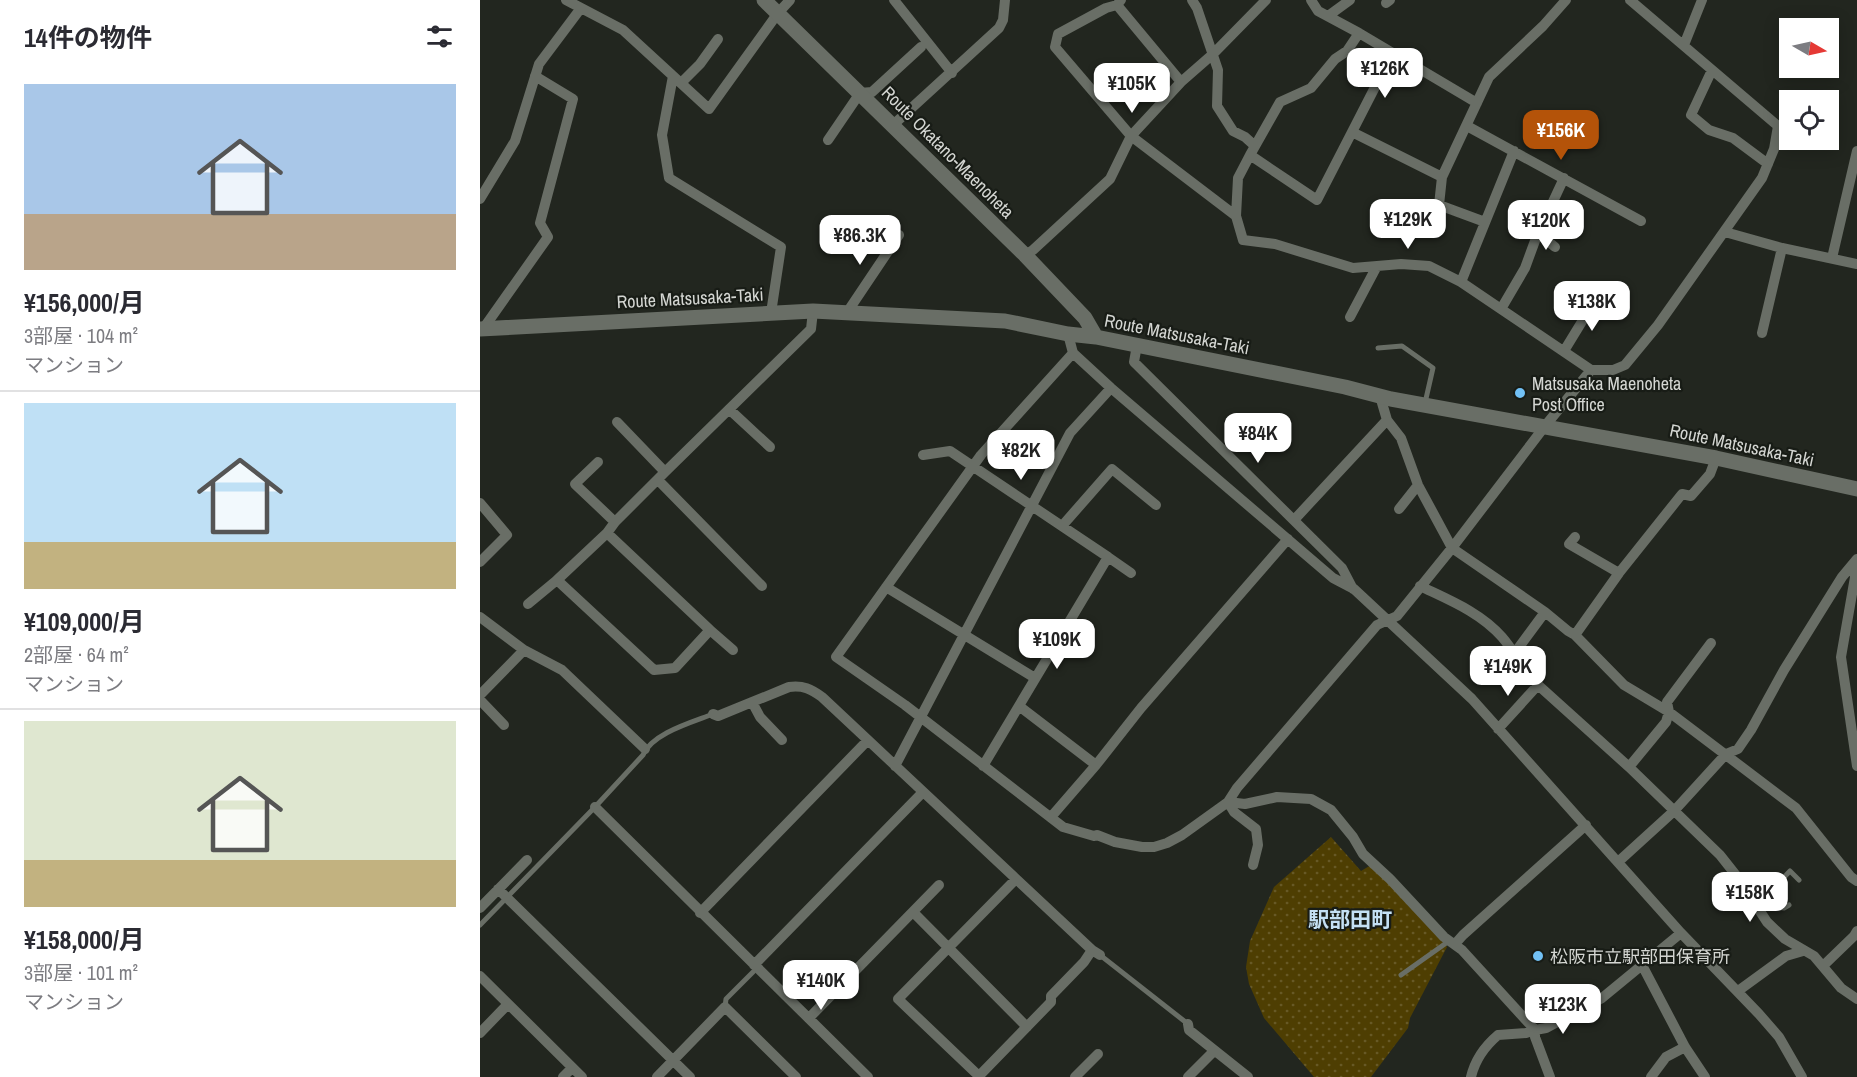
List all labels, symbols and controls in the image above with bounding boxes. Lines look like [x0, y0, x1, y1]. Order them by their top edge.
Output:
north arrow [1779, 18, 1839, 78]
map controls [1779, 18, 1839, 150]
text: 14件の物件 [24, 20, 152, 55]
icon: filters [423, 20, 456, 53]
pin: ¥126K [1343, 48, 1427, 99]
text: ¥126K [1361, 54, 1409, 81]
pin: ¥105K [1090, 63, 1174, 114]
text: ¥105K [1108, 69, 1156, 96]
street label: Route Okatano-Maenoheta [876, 80, 1020, 224]
button: locate [1779, 90, 1839, 150]
pin: ¥156K [1519, 110, 1603, 161]
text: ¥156K [1537, 116, 1585, 143]
icon: home [186, 123, 294, 231]
pin: ¥129K [1366, 199, 1450, 250]
pin: ¥120K [1504, 200, 1588, 251]
text: ¥129K [1384, 205, 1432, 232]
text: ¥120K [1522, 206, 1570, 233]
pin: ¥86.3K [811, 215, 909, 266]
text: ¥86.3K [834, 221, 886, 248]
pin: ¥138K [1550, 281, 1634, 332]
street label: Route Matsusaka-Taki [616, 282, 764, 314]
text: ¥156,000/月 [24, 285, 145, 320]
text: ¥138K [1568, 287, 1616, 314]
street label: Route Matsusaka-Taki [1102, 308, 1252, 360]
text: 3部屋 · 104 m² [24, 322, 138, 349]
text: マンション [24, 351, 124, 378]
place label: Matsusaka Maenoheta Post Office [1532, 371, 1681, 417]
marker: Matsusaka Maenoheta Post Office [1513, 386, 1527, 400]
pin: ¥84K [1222, 413, 1294, 464]
street label: Route Matsusaka-Taki [1667, 417, 1817, 473]
text: ¥84K [1238, 419, 1278, 446]
pin: ¥82K [985, 430, 1057, 481]
text: ¥82K [1001, 436, 1041, 463]
icon: home [186, 442, 294, 550]
text: ¥109,000/月 [24, 604, 145, 639]
pin: ¥109K [1015, 619, 1099, 670]
text: ¥109K [1033, 625, 1081, 652]
text: 2部屋 · 64 m² [24, 641, 129, 668]
pin: ¥149K [1466, 646, 1550, 697]
text: ¥149K [1484, 652, 1532, 679]
text: マンション [24, 670, 124, 697]
icon: home [186, 760, 294, 868]
pin: ¥158K [1708, 872, 1792, 923]
text: ¥158K [1726, 878, 1774, 905]
district label: 駅部田町 [1308, 905, 1392, 934]
text: ¥158,000/月 [24, 922, 145, 957]
place label: 松阪市立駅部田保育所 [1550, 944, 1730, 969]
marker: 松阪市立駅部田保育所 [1531, 949, 1545, 963]
text: 3部屋 · 101 m² [24, 959, 138, 986]
pin: ¥140K [779, 960, 863, 1011]
text: ¥140K [797, 966, 845, 993]
pin: ¥123K [1521, 984, 1605, 1035]
text: マンション [24, 988, 124, 1015]
text: ¥123K [1539, 990, 1587, 1017]

